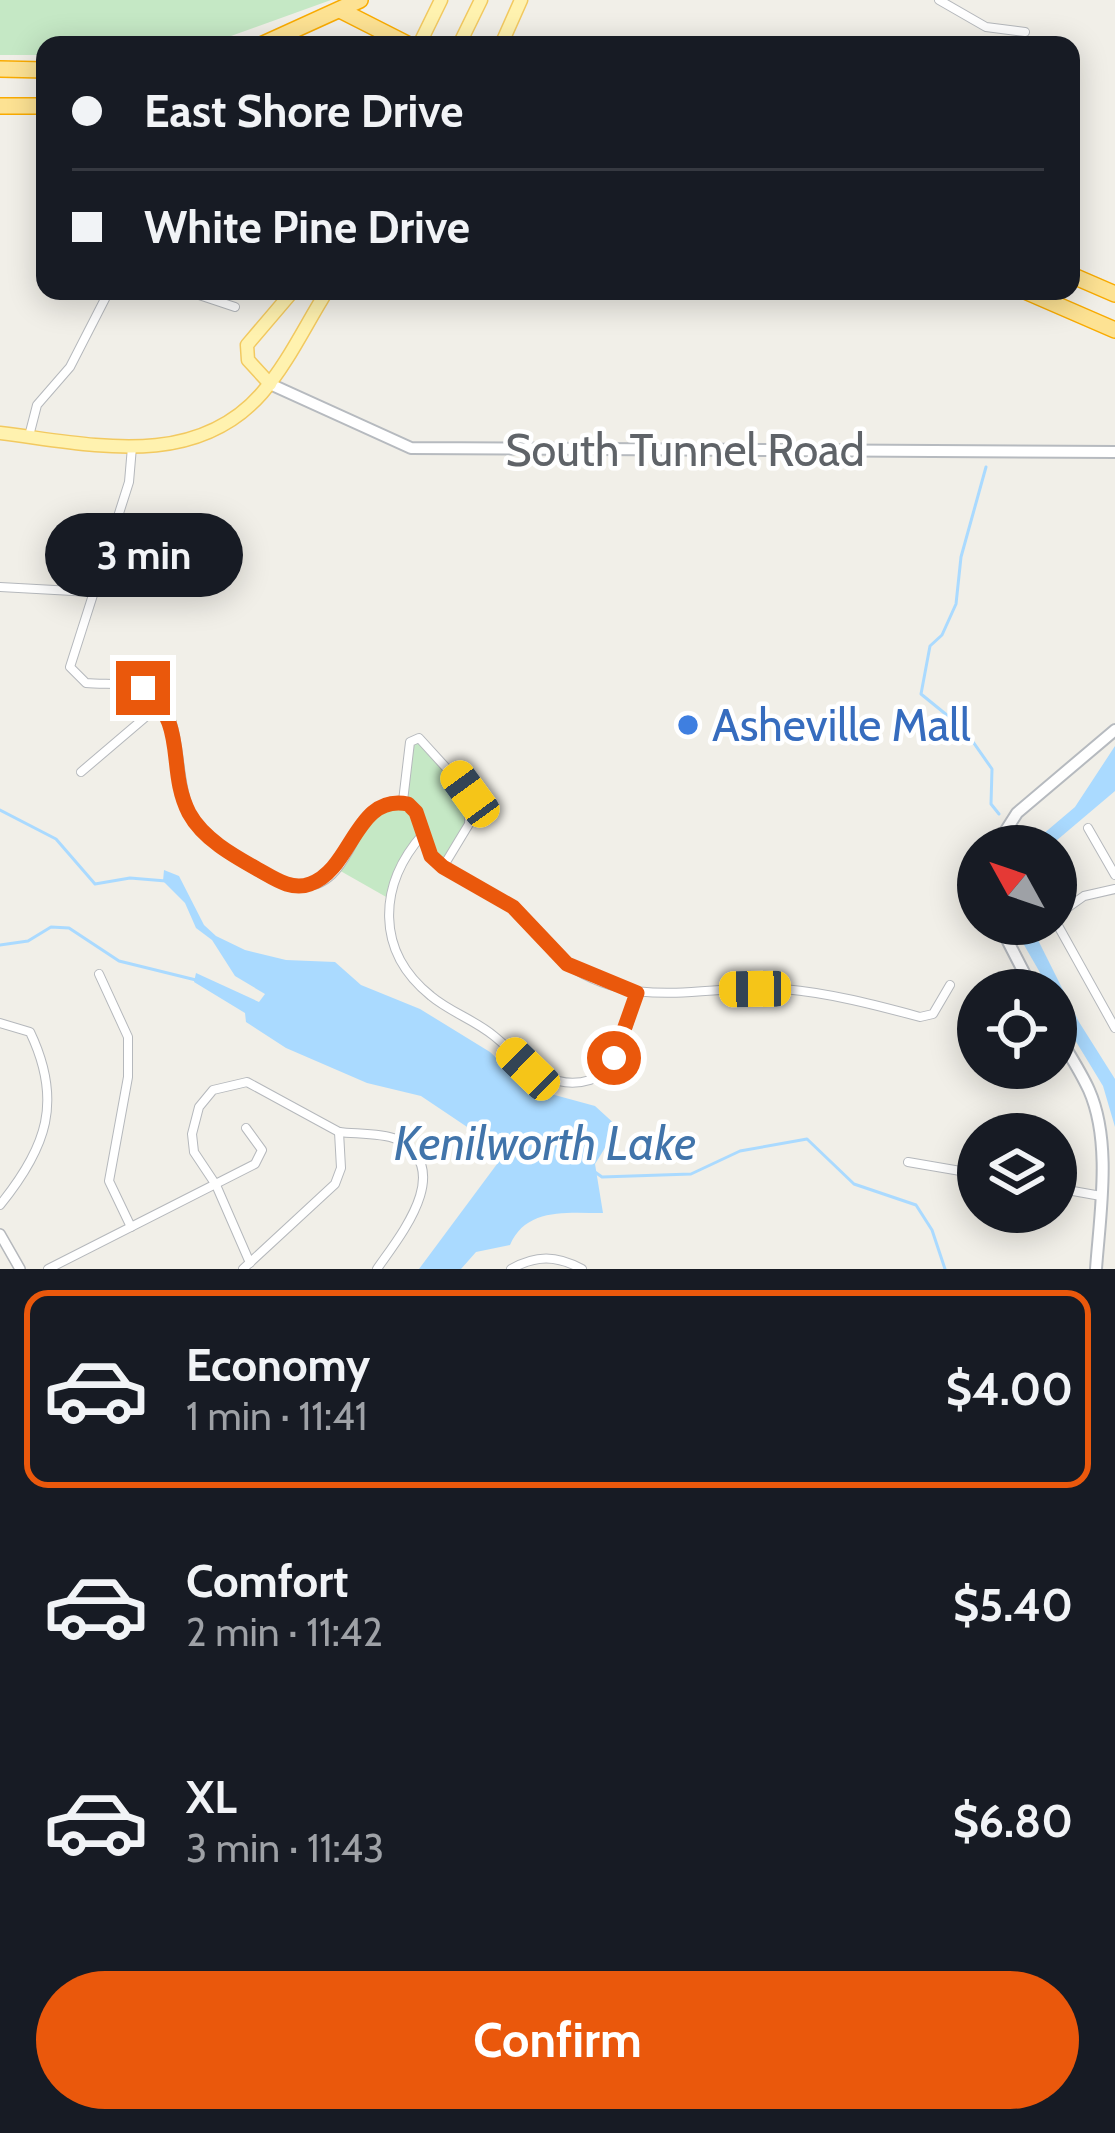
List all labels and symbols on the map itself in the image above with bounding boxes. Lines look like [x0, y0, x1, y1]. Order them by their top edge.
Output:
street label: South Tunnel Road [505, 423, 865, 477]
callout: 3 min [44, 514, 242, 598]
route end [116, 661, 170, 715]
place label: Asheville Mall [712, 698, 971, 752]
marker: Asheville Mall [675, 712, 701, 738]
car [434, 754, 506, 834]
north arrow [957, 825, 1077, 945]
car [719, 970, 791, 1008]
car [490, 1031, 566, 1107]
route start [587, 1031, 641, 1085]
water label: Kenilworth Lake [394, 1114, 696, 1172]

